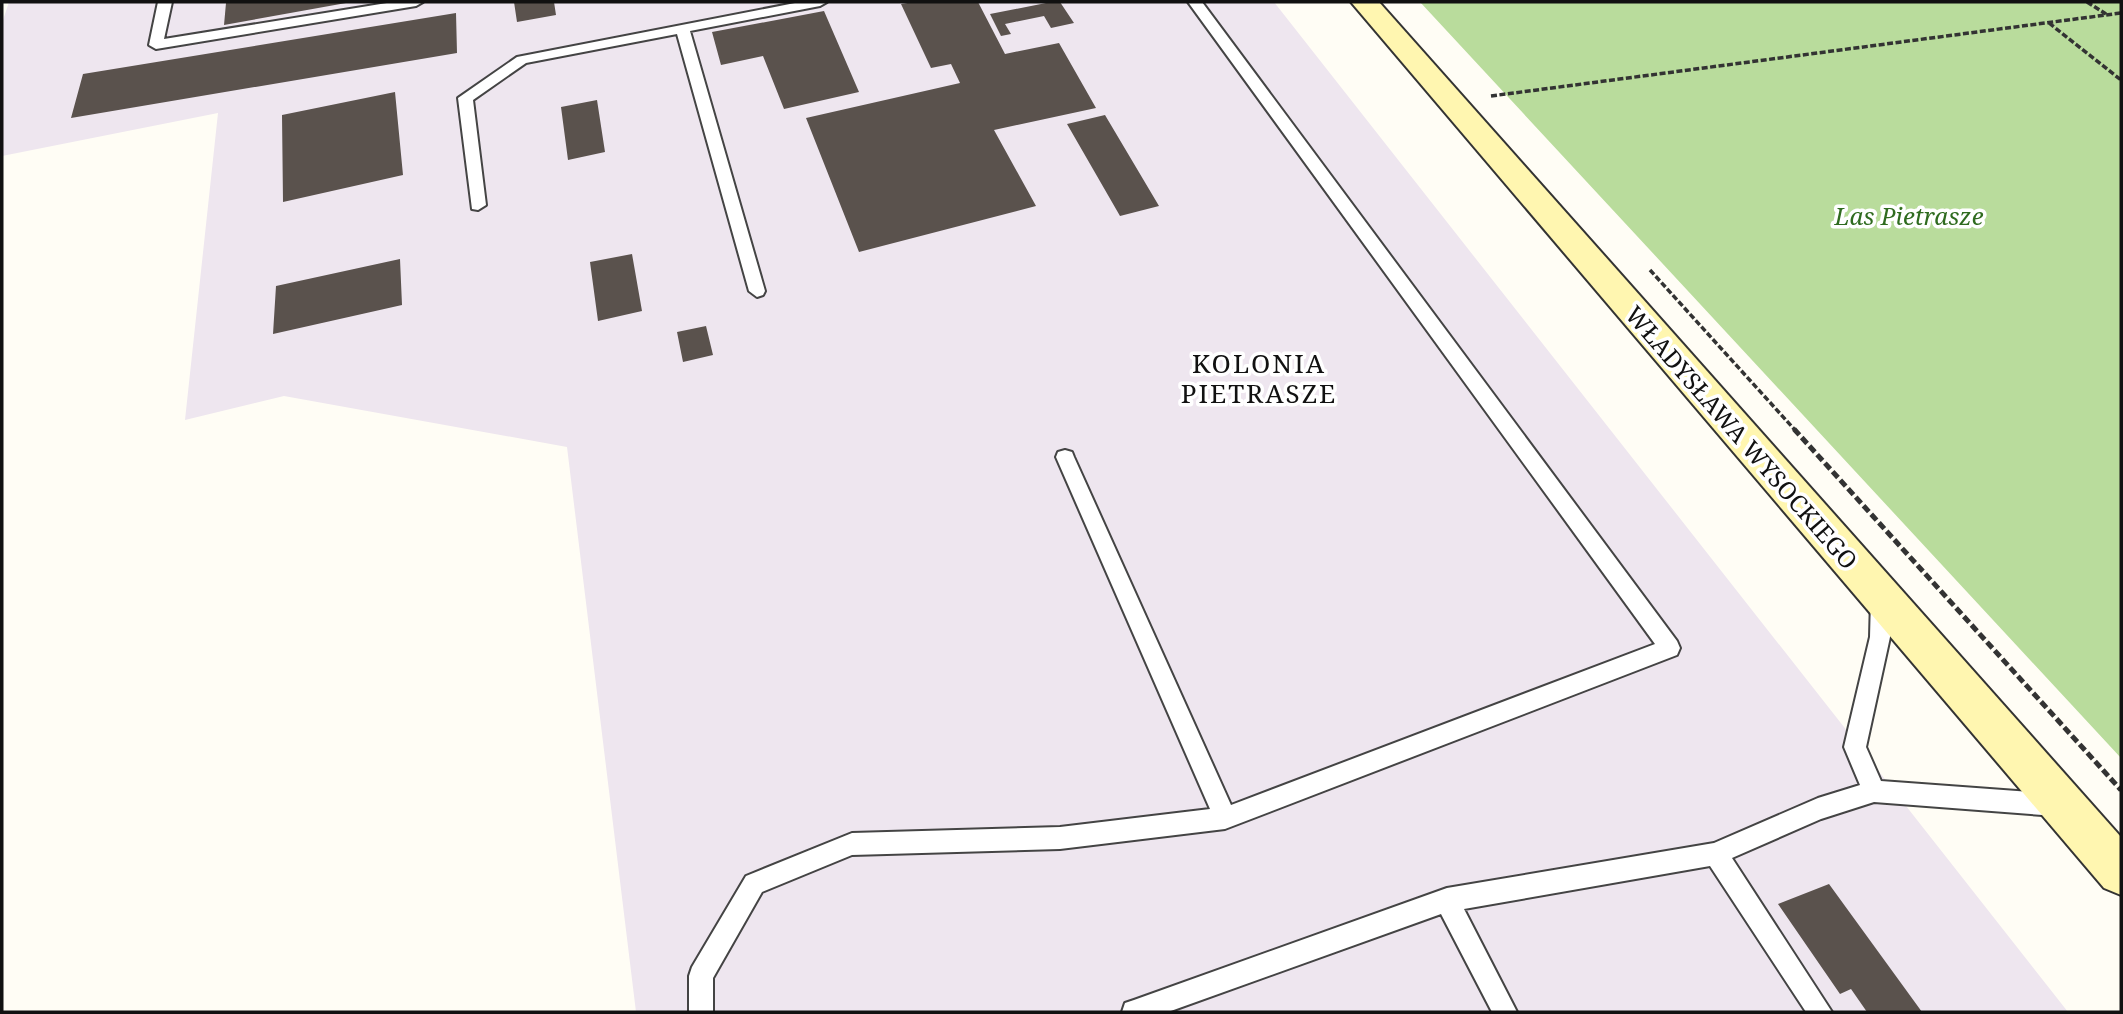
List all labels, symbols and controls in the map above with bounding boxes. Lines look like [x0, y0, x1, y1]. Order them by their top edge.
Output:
park label: Las Pietrasze [1834, 199, 1984, 232]
street label: WŁADYSŁAWA WYSOCKIEGO [1618, 298, 1866, 576]
district label: KOLONIA PIETRASZE [1181, 345, 1337, 411]

